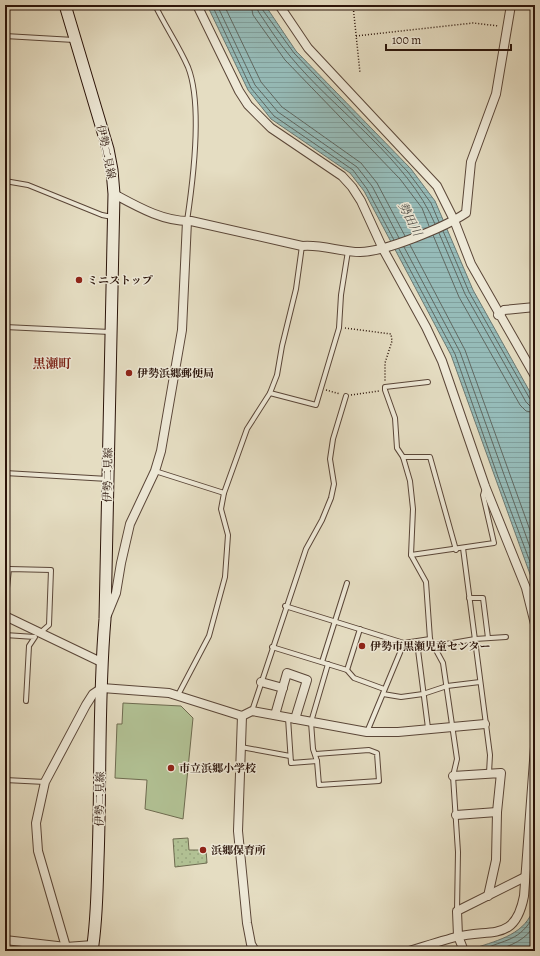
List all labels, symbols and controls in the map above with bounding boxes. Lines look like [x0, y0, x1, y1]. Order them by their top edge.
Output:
scale bar [386, 26, 511, 52]
text: 100 m [392, 32, 421, 48]
street label: 伊勢二見線 [93, 124, 119, 180]
water label: 勢田川 [395, 199, 426, 240]
place label: ミニストップ [87, 273, 153, 288]
marker: ミニストップ [74, 275, 84, 285]
district label: 黒瀬町 [32, 355, 72, 372]
place label: 伊勢浜郷郵便局 [137, 366, 214, 381]
marker: 伊勢浜郷郵便局 [124, 368, 134, 378]
street label: 伊勢二見線 [100, 447, 116, 503]
place label: 伊勢市黒瀬児童センター [370, 639, 491, 654]
marker: 伊勢市黒瀬児童センター [357, 641, 367, 651]
place label: 市立浜郷小学校 [179, 761, 256, 776]
marker: 市立浜郷小学校 [166, 763, 176, 773]
street label: 伊勢二見線 [92, 771, 108, 827]
place label: 浜郷保育所 [211, 843, 266, 858]
marker: 浜郷保育所 [198, 845, 208, 855]

